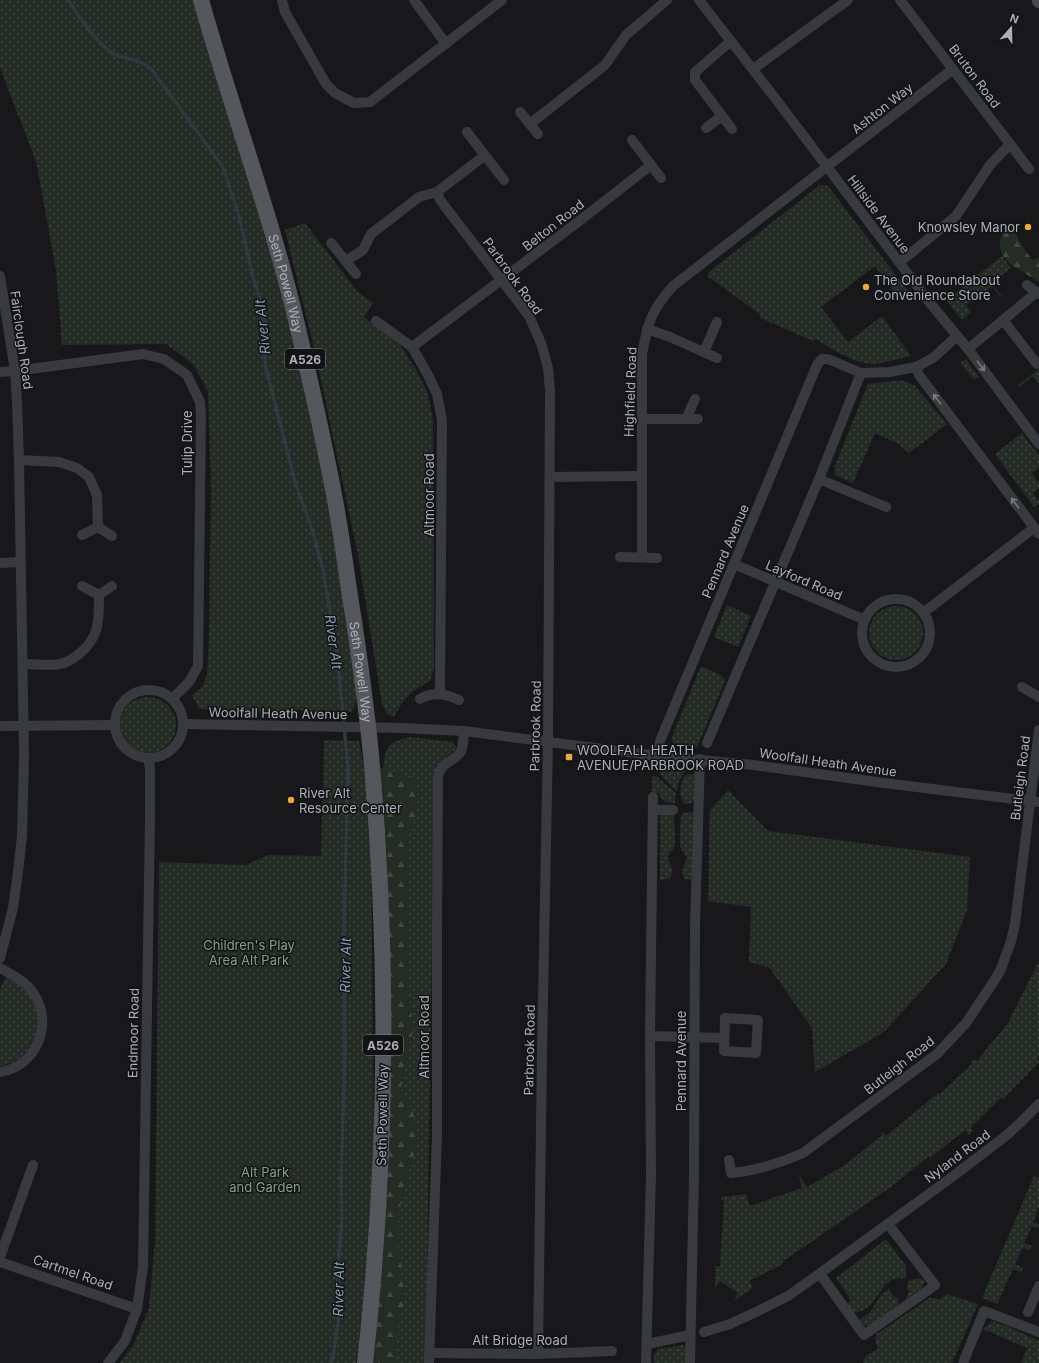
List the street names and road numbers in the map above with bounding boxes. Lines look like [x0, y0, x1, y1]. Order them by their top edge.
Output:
street label: Bruton Road [946, 41, 1004, 111]
street label: Ashton Way [848, 79, 916, 137]
street label: Hillside Avenue [844, 172, 914, 256]
street label: Belton Road [519, 196, 587, 254]
street label: Seth Powell Way [265, 232, 307, 335]
street label: Parbrook Road [480, 234, 546, 318]
street label: Fairclough Road [7, 290, 37, 390]
street label: Highfield Road [620, 347, 640, 437]
road number: A526 [285, 349, 325, 369]
street label: Tulip Drive [179, 410, 195, 476]
street label: Altmoor Road [421, 453, 437, 537]
street label: Pennard Avenue [698, 502, 752, 600]
street label: Layford Road [763, 557, 845, 603]
street label: Seth Powell Way [346, 620, 376, 723]
street label: Parbrook Road [526, 680, 544, 772]
street label: Woolfall Heath Avenue [209, 704, 347, 722]
street label: Butleigh Road [1007, 735, 1033, 821]
street label: Woolfall Heath Avenue [758, 744, 898, 780]
street label: Endmoor Road [124, 988, 142, 1078]
street label: Altmoor Road [416, 995, 432, 1079]
street label: Parbrook Road [520, 1004, 538, 1096]
street label: Pennard Avenue [673, 1011, 689, 1111]
street label: Butleigh Road [861, 1033, 937, 1097]
road number: A526 [363, 1035, 403, 1055]
street label: Seth Powell Way [373, 1064, 391, 1166]
street label: Nyland Road [921, 1126, 993, 1186]
street label: Cartmel Road [31, 1251, 115, 1293]
street label: Alt Bridge Road [472, 1332, 568, 1348]

